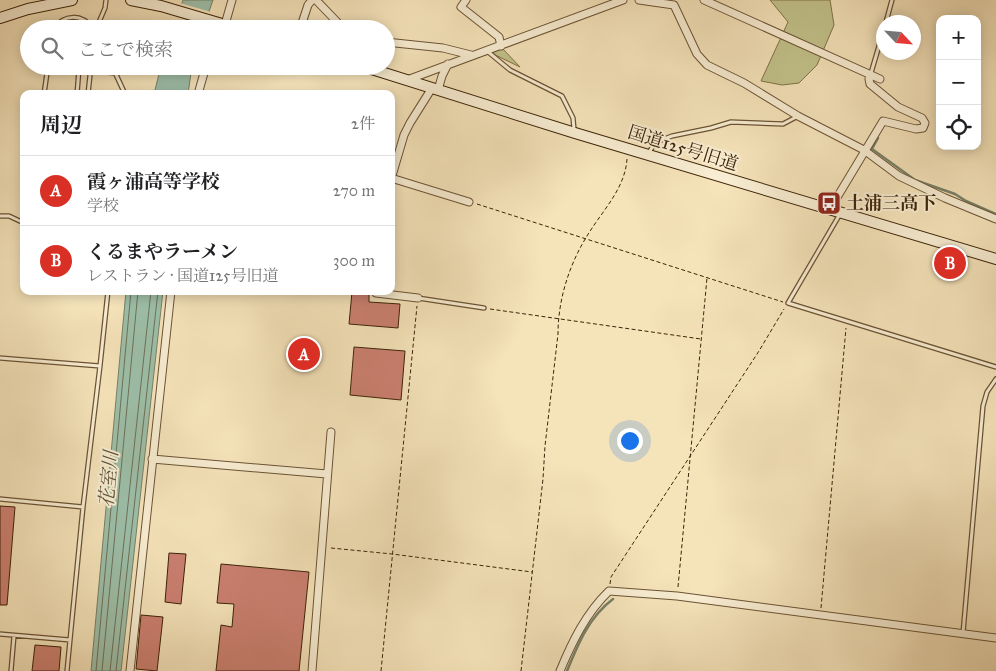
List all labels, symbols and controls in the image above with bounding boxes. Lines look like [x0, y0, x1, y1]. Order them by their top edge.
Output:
north arrow [876, 15, 921, 60]
map controls [936, 15, 981, 150]
button: + [936, 15, 981, 60]
search box [20, 20, 395, 75]
icon: search [38, 34, 66, 62]
text: ここで検索 [78, 38, 173, 61]
button: − [936, 60, 981, 105]
button: locate [936, 105, 981, 150]
text: 周辺 [40, 112, 82, 138]
text: 2件 [351, 114, 375, 133]
street label: 国道125号旧道 [625, 121, 741, 175]
text: 霞ヶ浦高等学校 [87, 170, 220, 193]
text: A [51, 181, 61, 200]
text: 270 m [333, 181, 375, 200]
bus stop icon: 土浦三高下 [816, 190, 842, 216]
place label: 土浦三高下 [846, 192, 936, 214]
text: 学校 [87, 196, 119, 215]
text: くるまやラーメン [87, 240, 238, 263]
pin: B [934, 244, 966, 282]
text: B [51, 251, 61, 270]
text: 300 m [333, 251, 375, 270]
text: レストラン · 国道125号旧道 [87, 266, 278, 285]
pin: A [288, 335, 320, 373]
your location [617, 428, 643, 454]
water label: 花室川 [95, 448, 123, 508]

